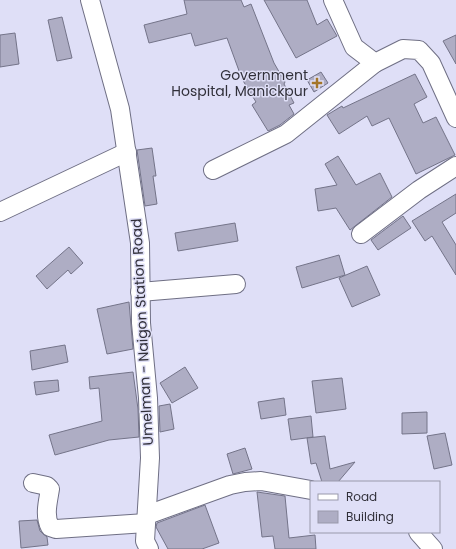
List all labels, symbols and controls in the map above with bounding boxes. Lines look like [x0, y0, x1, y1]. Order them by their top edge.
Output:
place label: Government Hospital, Manickpur [171, 65, 308, 101]
marker: Government Hospital, Manickpur [311, 77, 323, 89]
street label: Umelman - Naigon Station Road [126, 218, 158, 446]
legend [310, 481, 440, 533]
text: Road [346, 488, 377, 505]
text: Building [346, 508, 394, 525]

